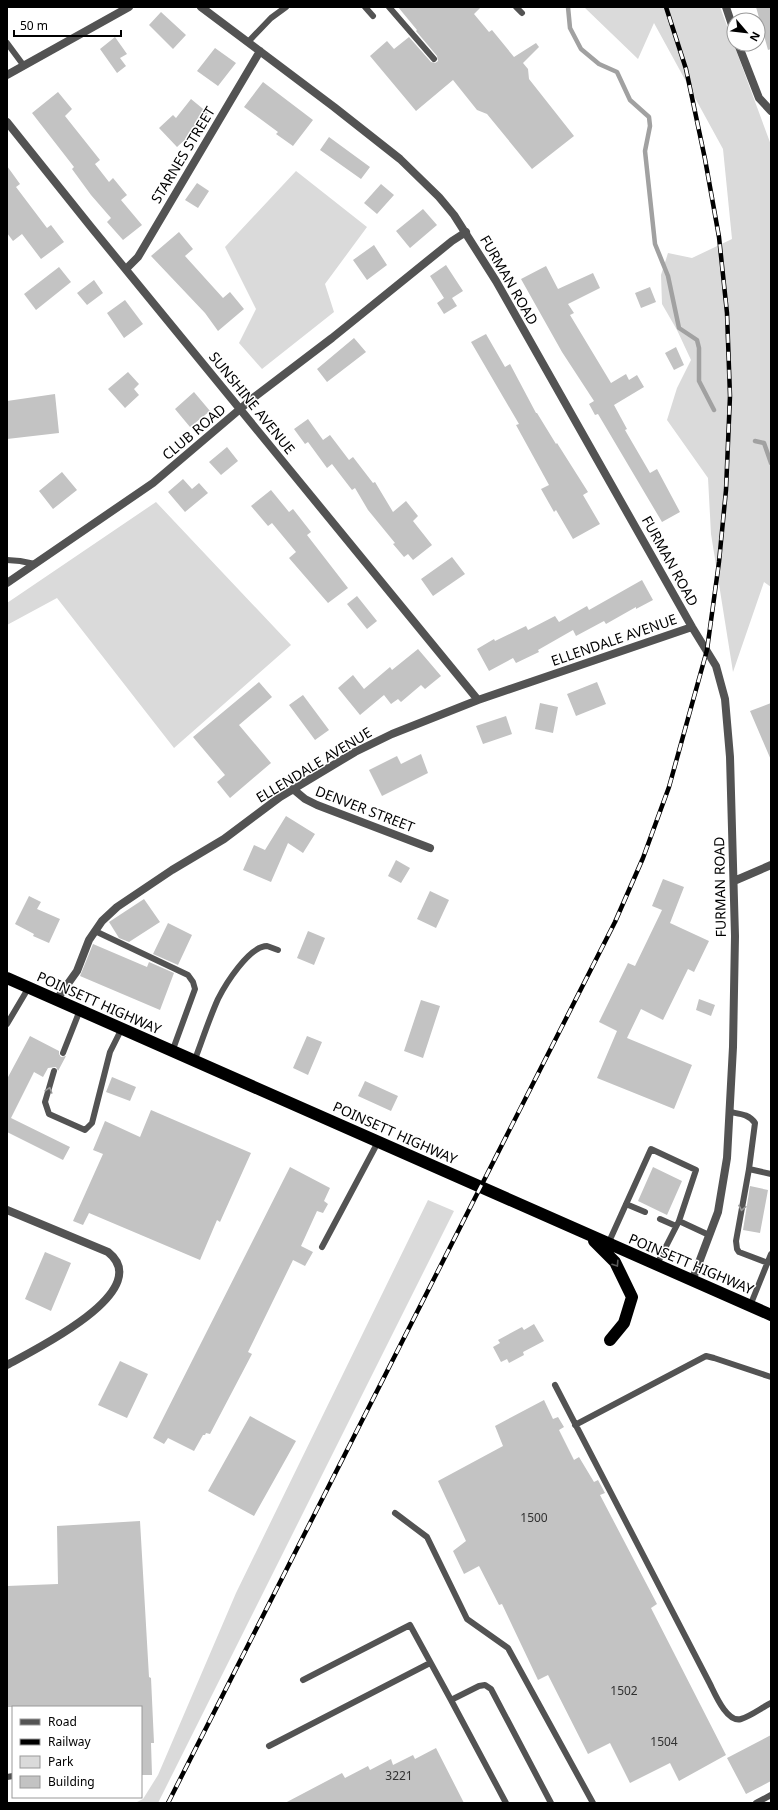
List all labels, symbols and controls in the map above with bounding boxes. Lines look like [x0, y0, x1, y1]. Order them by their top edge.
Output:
scale bar [14, 12, 121, 38]
north arrow [726, 12, 766, 52]
text: 50 m [20, 17, 48, 34]
text: N [747, 29, 764, 44]
street label: STARNES STREET [146, 103, 219, 207]
street label: FURMAN ROAD [476, 231, 543, 328]
street label: SUNSHINE AVENUE [205, 347, 300, 458]
street label: CLUB ROAD [158, 399, 229, 464]
street label: FURMAN ROAD [638, 512, 703, 609]
street label: ELLENDALE AVENUE [548, 609, 679, 670]
street label: ELLENDALE AVENUE [252, 722, 375, 807]
street label: DENVER STREET [313, 781, 418, 836]
street label: FURMAN ROAD [709, 837, 730, 938]
street label: POINSETT HIGHWAY [34, 967, 164, 1038]
one-way arrow [44, 1087, 53, 1094]
street label: POINSETT HIGHWAY [330, 1097, 460, 1168]
one-way arrow [738, 1205, 747, 1211]
street label: POINSETT HIGHWAY [626, 1229, 757, 1298]
one-way arrow [611, 1260, 618, 1267]
house number: 1500 [520, 1509, 548, 1526]
house number: 1502 [610, 1682, 638, 1699]
legend [12, 1706, 142, 1798]
text: Road [48, 1713, 77, 1730]
text: Railway [48, 1733, 92, 1750]
house number: 1504 [650, 1733, 678, 1750]
text: Park [48, 1753, 74, 1770]
house number: 3221 [385, 1767, 413, 1784]
text: Building [48, 1773, 95, 1790]

